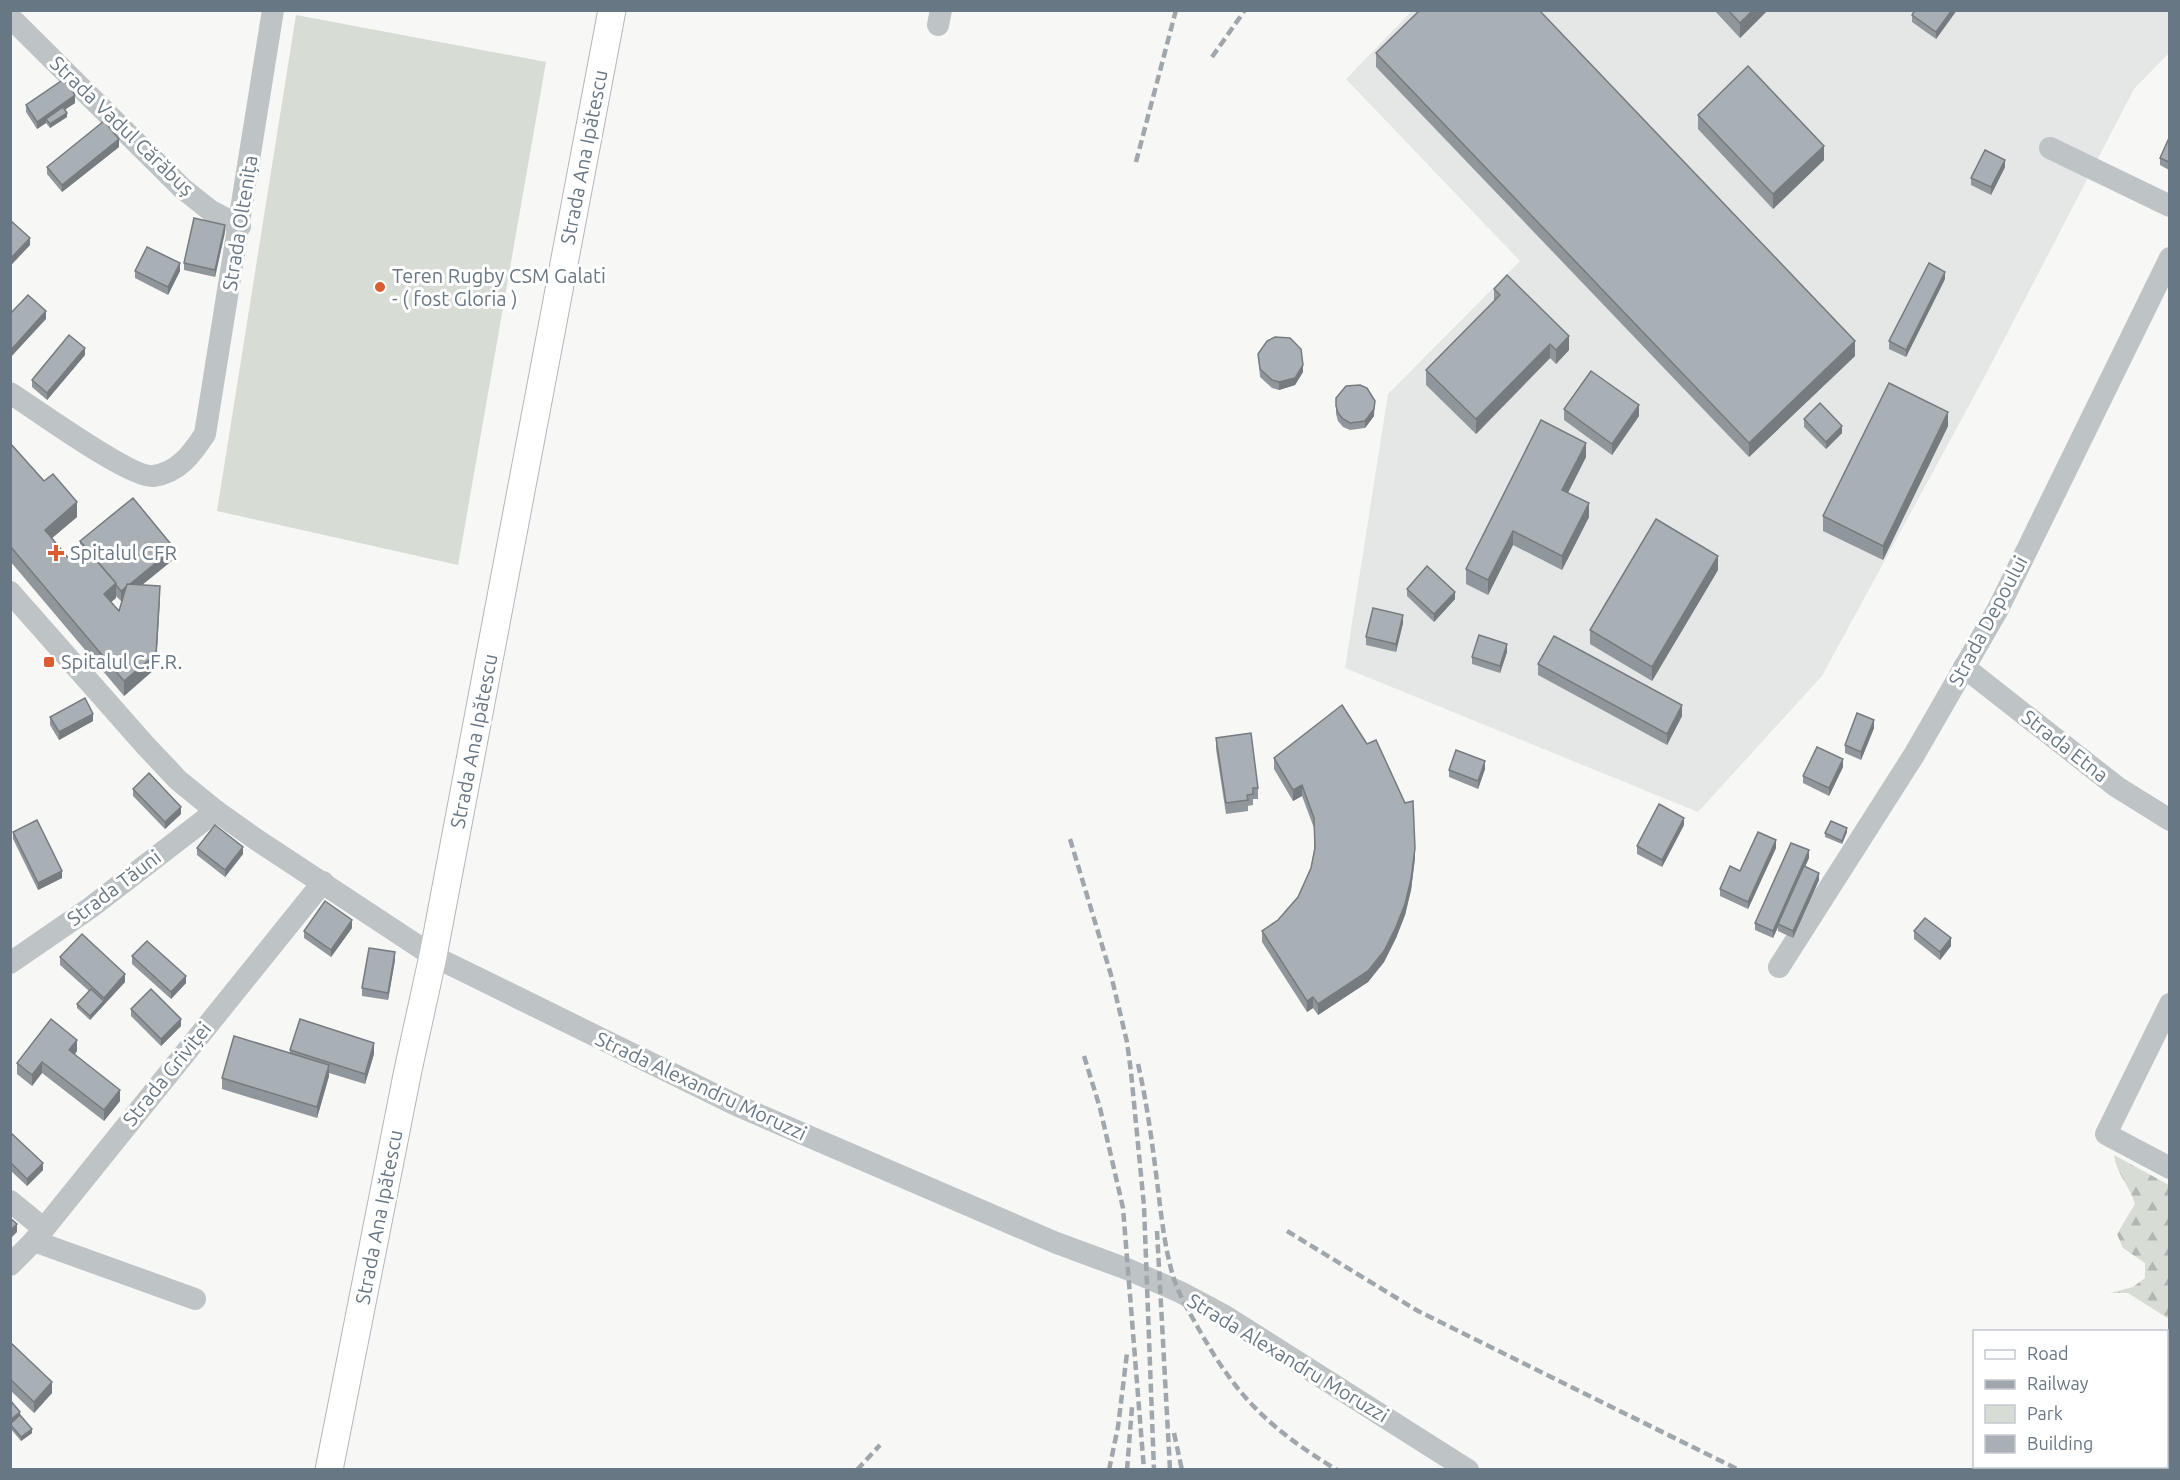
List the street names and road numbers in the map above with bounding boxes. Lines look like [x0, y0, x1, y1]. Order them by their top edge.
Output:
street label: Strada Vadul Cărăbuș [46, 51, 199, 200]
street label: Strada Ana Ipătescu [555, 68, 612, 246]
street label: Strada Oltenița [217, 154, 262, 292]
street label: Strada Depoului [1944, 552, 2032, 690]
street label: Strada Ana Ipătescu [445, 652, 502, 830]
street label: Strada Etna [2017, 705, 2113, 787]
street label: Strada Tăuni [62, 845, 165, 930]
street label: Strada Griviței [118, 1017, 215, 1130]
street label: Strada Alexandru Moruzzi [592, 1026, 810, 1145]
street label: Strada Ana Ipătescu [350, 1128, 407, 1306]
street label: Strada Alexandru Moruzzi [1184, 1288, 1393, 1427]

